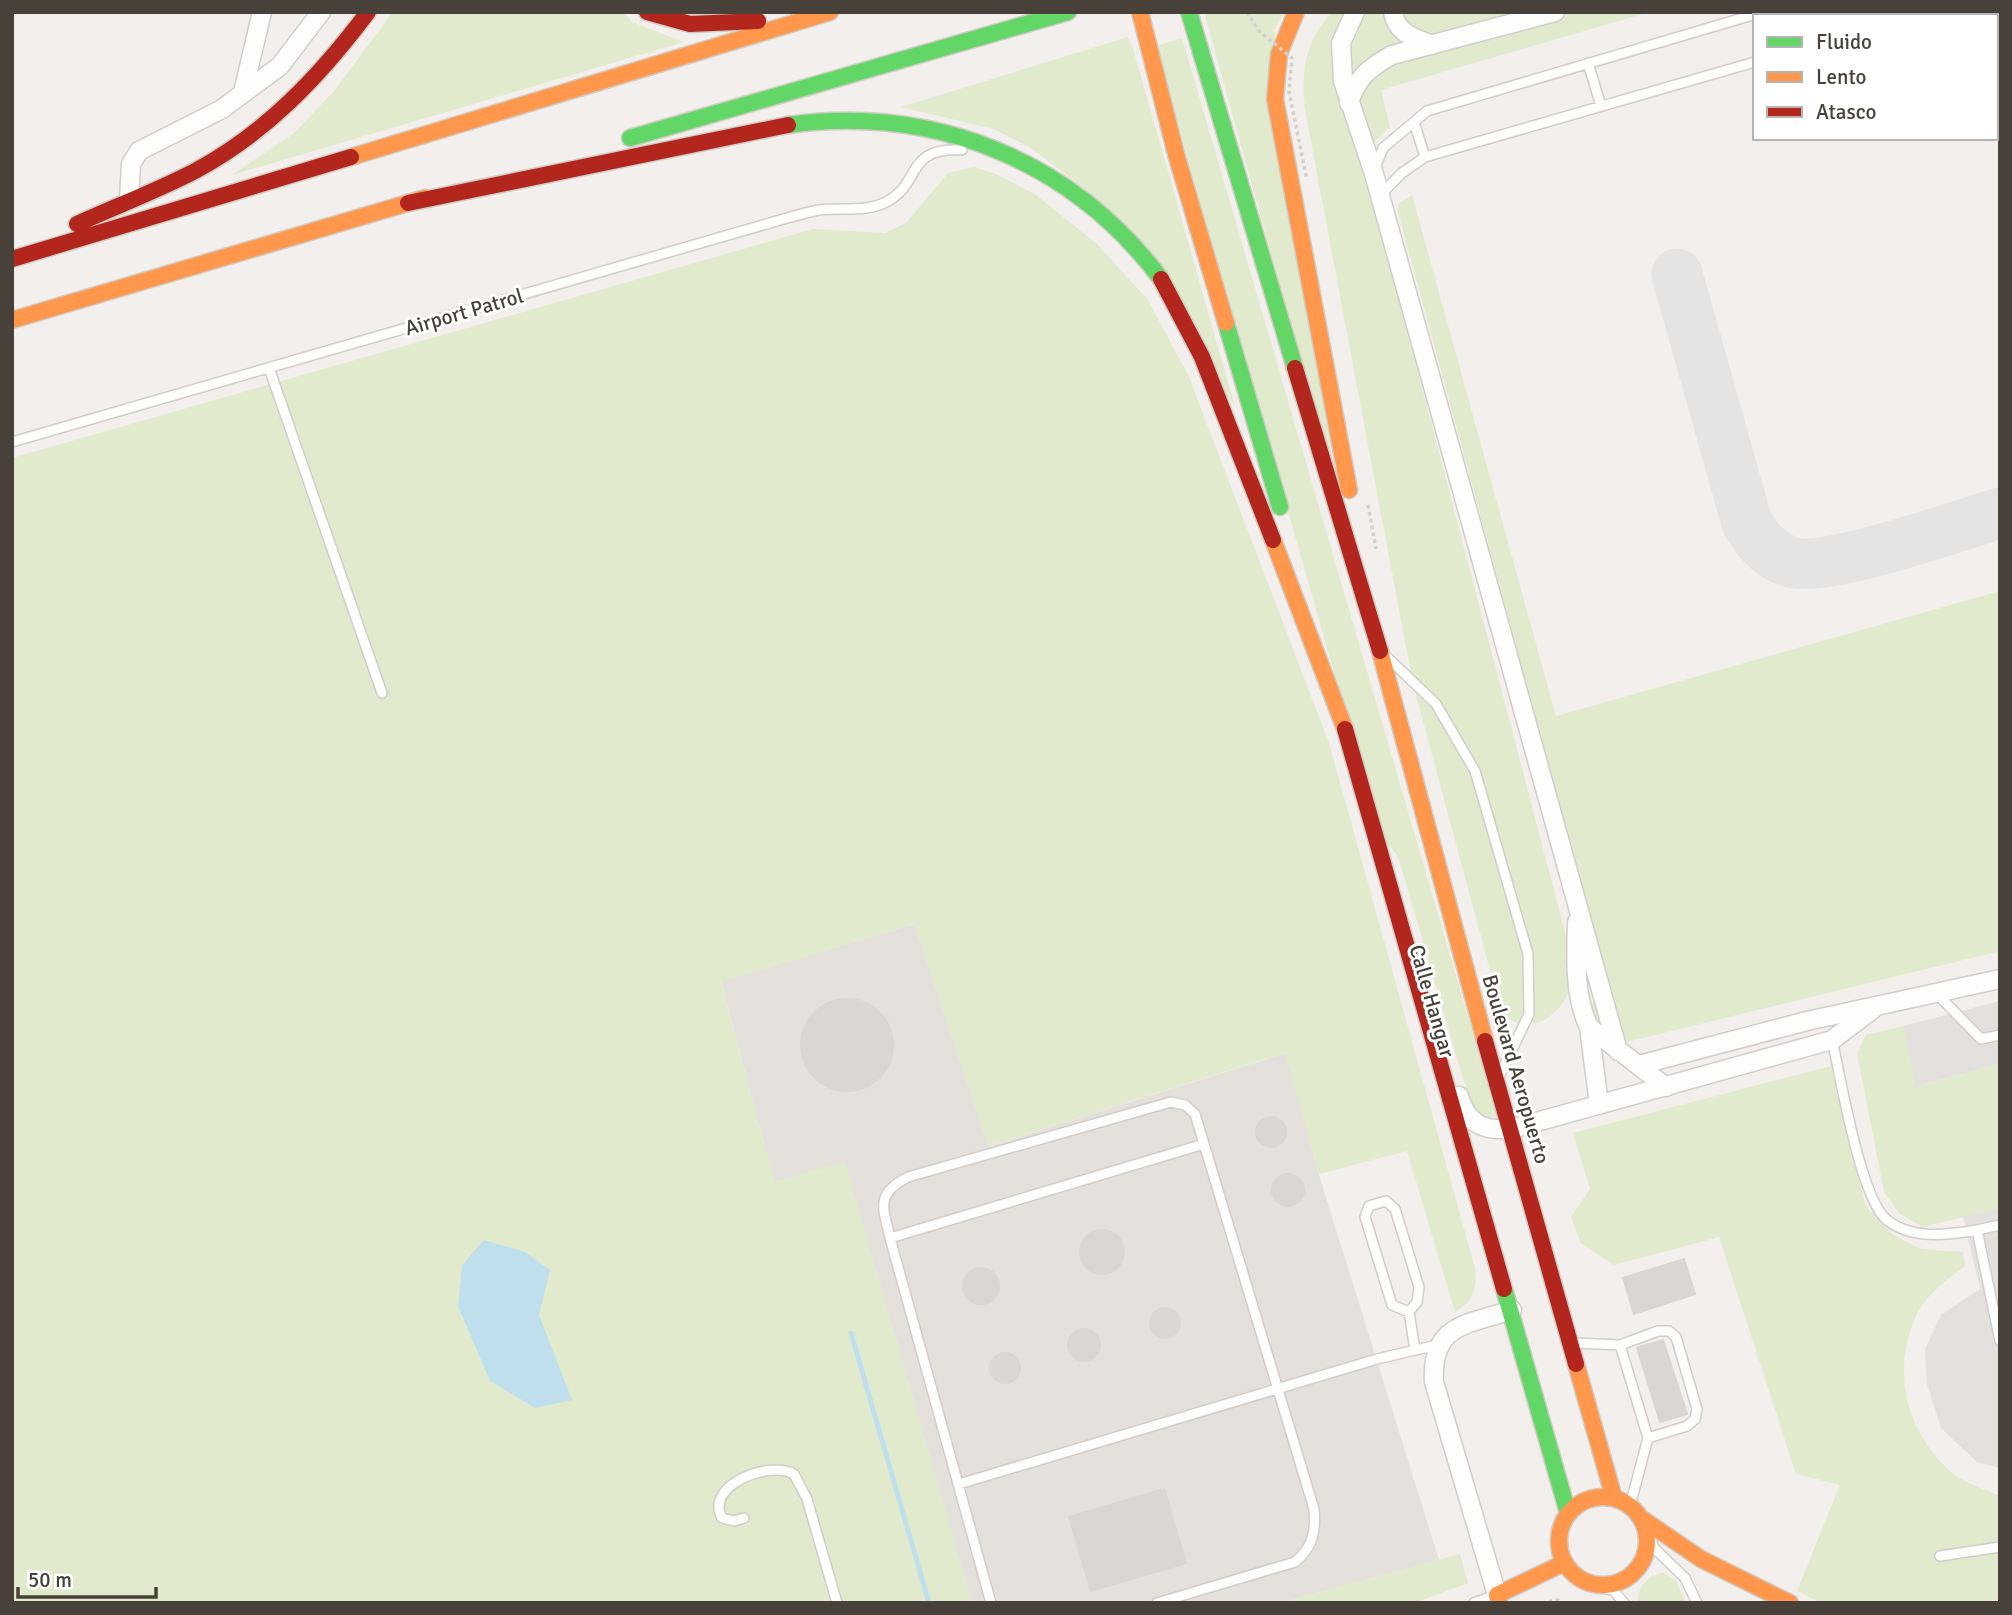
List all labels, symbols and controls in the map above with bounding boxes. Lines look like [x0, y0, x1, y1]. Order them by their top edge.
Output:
legend [1753, 14, 1998, 140]
text: Fluido [1816, 29, 1872, 55]
text: Lento [1816, 64, 1866, 90]
text: Atasco [1816, 99, 1876, 125]
street label: Airport Patrol [402, 283, 526, 341]
street label: Calle Hangar [1404, 942, 1461, 1061]
street label: Boulevard Aeropuerto [1477, 971, 1555, 1167]
scale bar [18, 1556, 156, 1600]
text: 50 m [28, 1567, 72, 1593]

